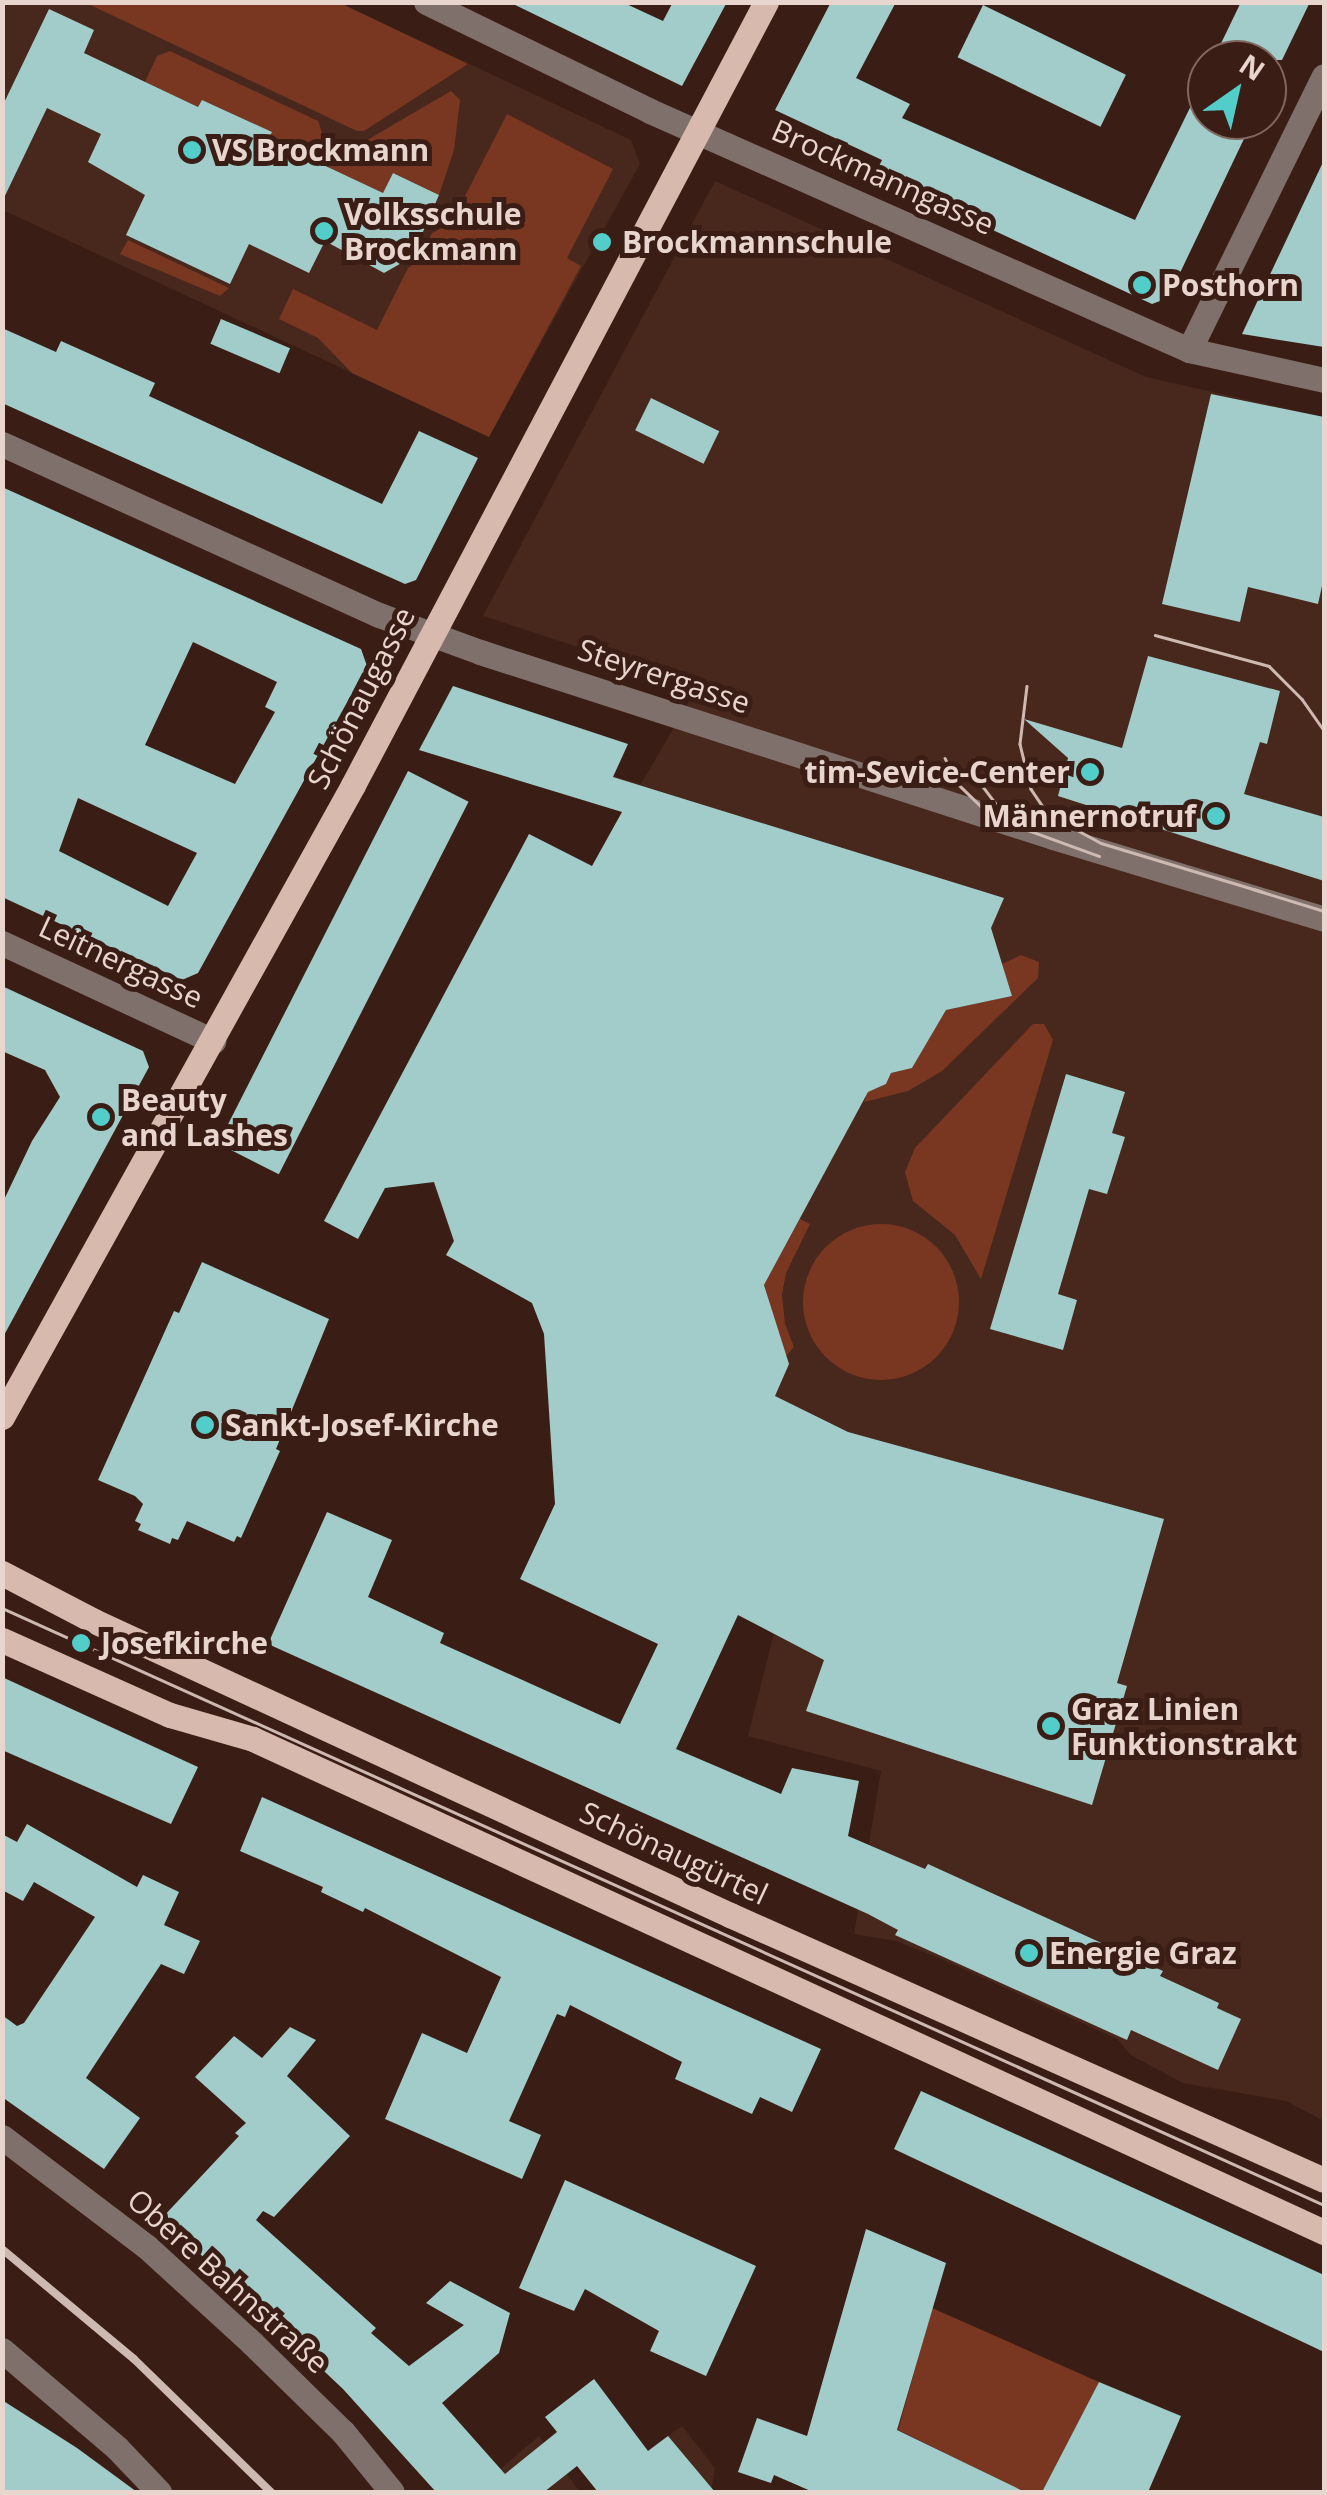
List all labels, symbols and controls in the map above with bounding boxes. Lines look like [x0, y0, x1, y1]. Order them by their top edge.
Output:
north arrow [1187, 40, 1287, 140]
text: N [1233, 45, 1273, 89]
street label: Brockmanngasse [766, 112, 1000, 242]
place label: VS Brockmann [212, 132, 429, 168]
marker: VS Brockmann [181, 139, 203, 161]
place label: Volksschule Brockmann [344, 196, 521, 266]
marker: Volksschule Brockmann [313, 220, 335, 242]
place label: Brockmannschule [622, 224, 892, 260]
marker: Brockmannschule [591, 231, 613, 253]
place label: Posthorn [1162, 267, 1299, 303]
marker: Posthorn [1131, 274, 1153, 296]
street label: Schönaugasse [300, 601, 422, 795]
street label: Steyrergasse [573, 631, 755, 721]
place label: tim-Sevice-Center [805, 754, 1070, 790]
marker: tim-Sevice-Center [1079, 761, 1101, 783]
place label: Männernotruf [983, 798, 1196, 834]
marker: Männernotruf [1205, 805, 1227, 827]
street label: Leitnergasse [33, 908, 209, 1016]
place label: Beauty and Lashes [121, 1082, 288, 1152]
marker: Beauty and Lashes [90, 1106, 112, 1128]
place label: Sankt-Josef-Kirche [225, 1407, 499, 1443]
marker: Sankt-Josef-Kirche [194, 1414, 216, 1436]
place label: Josefkirche [101, 1625, 268, 1661]
marker: Josefkirche [70, 1632, 92, 1654]
place label: Graz Linien Funktionstrakt [1071, 1691, 1297, 1762]
marker: Graz Linien Funktionstrakt [1040, 1715, 1062, 1737]
street label: Schönaugürtel [574, 1794, 774, 1912]
place label: Energie Graz [1049, 1935, 1237, 1971]
marker: Energie Graz [1018, 1942, 1040, 1964]
street label: Obere Bahnstraße [120, 2181, 336, 2381]

